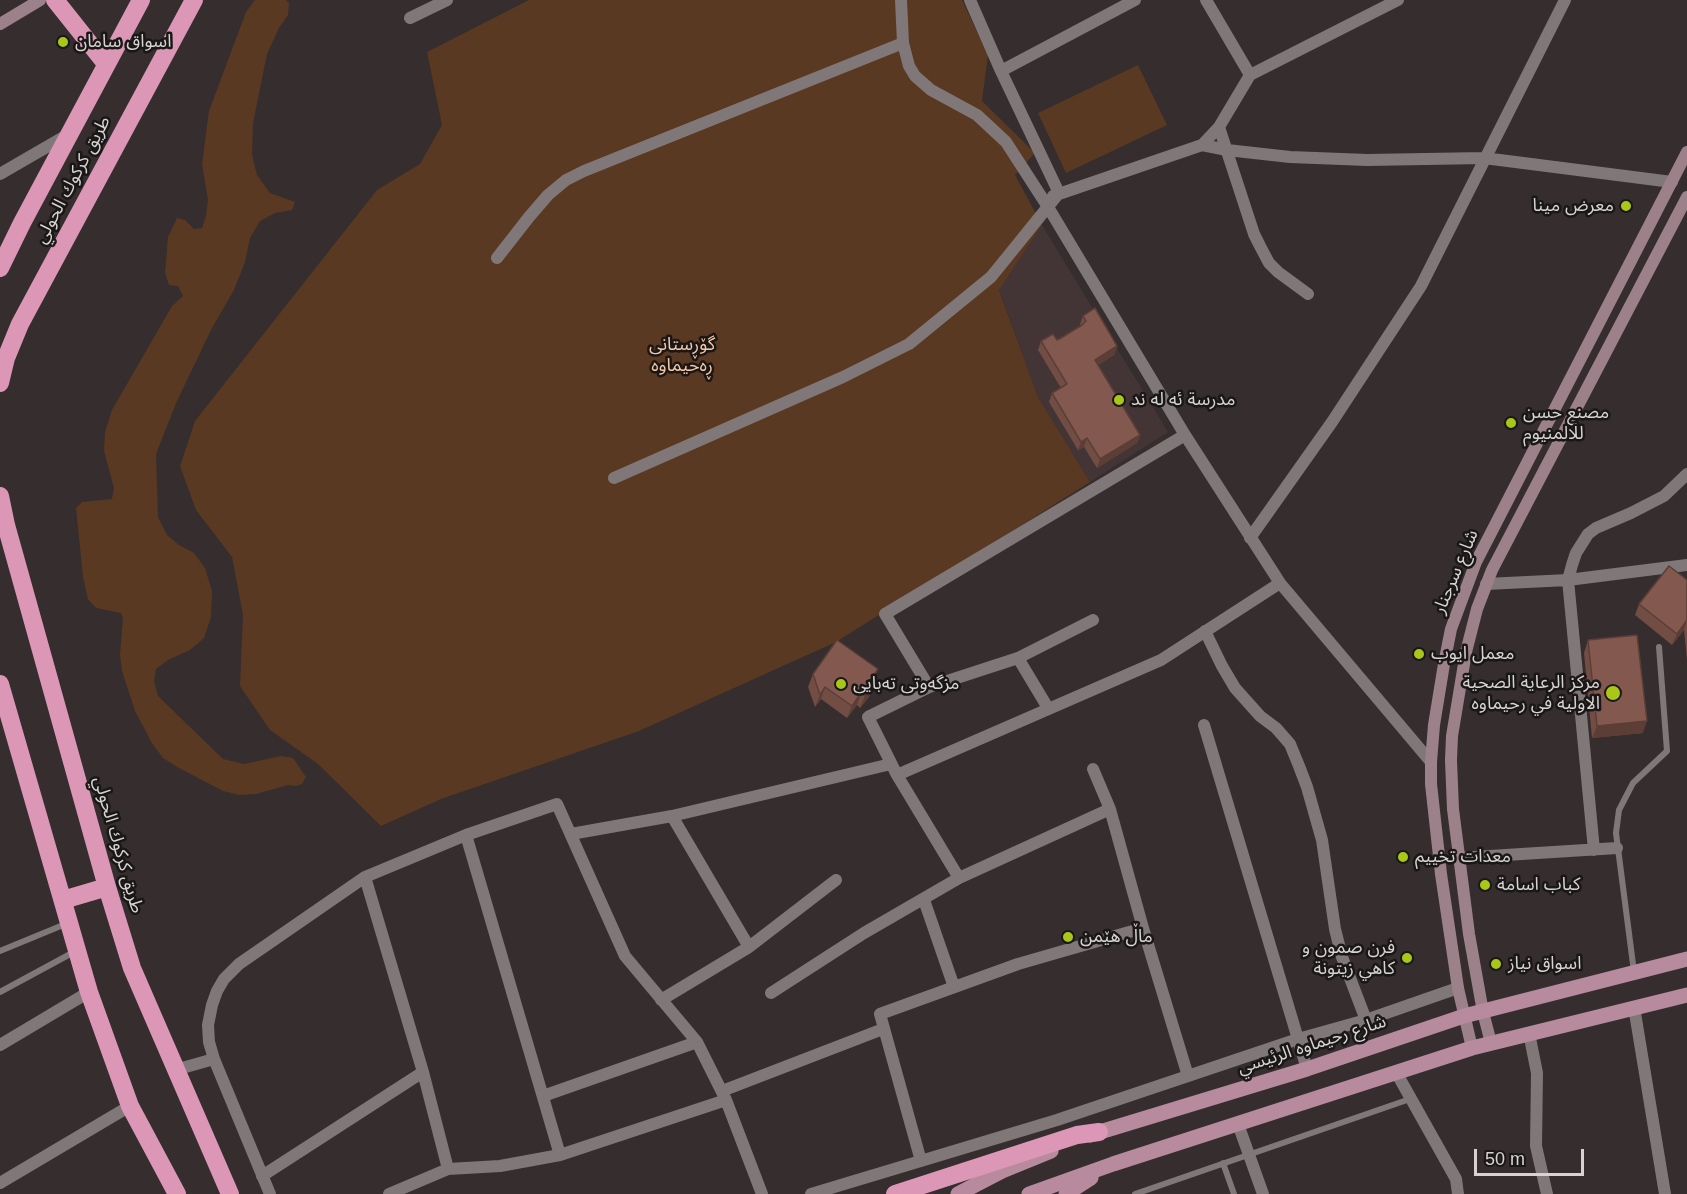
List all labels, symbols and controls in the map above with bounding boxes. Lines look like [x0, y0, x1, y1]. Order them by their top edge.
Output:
place label: اسواق سامان [75, 31, 171, 53]
marker: اسواق سامان [56, 35, 70, 49]
street label: طريق كركوك الحولي [30, 113, 116, 247]
place label: معرض مينا [1532, 195, 1614, 217]
marker: معرض مينا [1619, 199, 1633, 213]
park label: گۆڕستانی ڕەحیماوە [649, 334, 715, 376]
place label: مدرسة ئه له ند [1131, 389, 1235, 411]
marker: مدرسة ئه له ند [1112, 393, 1126, 407]
place label: مصنع حسن للالمنيوم [1523, 402, 1609, 444]
marker: مصنع حسن للالمنيوم [1504, 416, 1518, 430]
street label: شارع سرجنار [1429, 527, 1483, 617]
place label: معمل ايوب [1431, 643, 1514, 665]
marker: معمل ايوب [1412, 647, 1426, 661]
place label: مركز الرعاية الصحیة الاولية في رحيماوه [1463, 672, 1600, 714]
place label: مزگەوتی تەبایی [853, 673, 960, 695]
marker: مزگەوتی تەبایی [834, 677, 848, 691]
marker: مركز الرعاية الصحیة الاولية في رحيماوه [1604, 684, 1622, 702]
street label: طريق كركوك الحولي [88, 774, 148, 916]
place label: معدات تخييم [1415, 846, 1511, 868]
marker: معدات تخييم [1396, 850, 1410, 864]
place label: كباب اسامة [1497, 874, 1581, 896]
marker: كباب اسامة [1478, 878, 1492, 892]
place label: ماڵ هێمن [1080, 926, 1153, 948]
marker: ماڵ هێمن [1061, 930, 1075, 944]
place label: فرن صمون و كاهي زيتونة [1302, 937, 1395, 980]
marker: فرن صمون و كاهي زيتونة [1400, 951, 1414, 965]
place label: اسواق نياز [1508, 953, 1582, 975]
marker: اسواق نياز [1489, 957, 1503, 971]
street label: شارع رحيماوه الرئيسي [1235, 1011, 1389, 1079]
scale bar [1477, 1137, 1586, 1175]
text: 50 m [1485, 1149, 1525, 1169]

